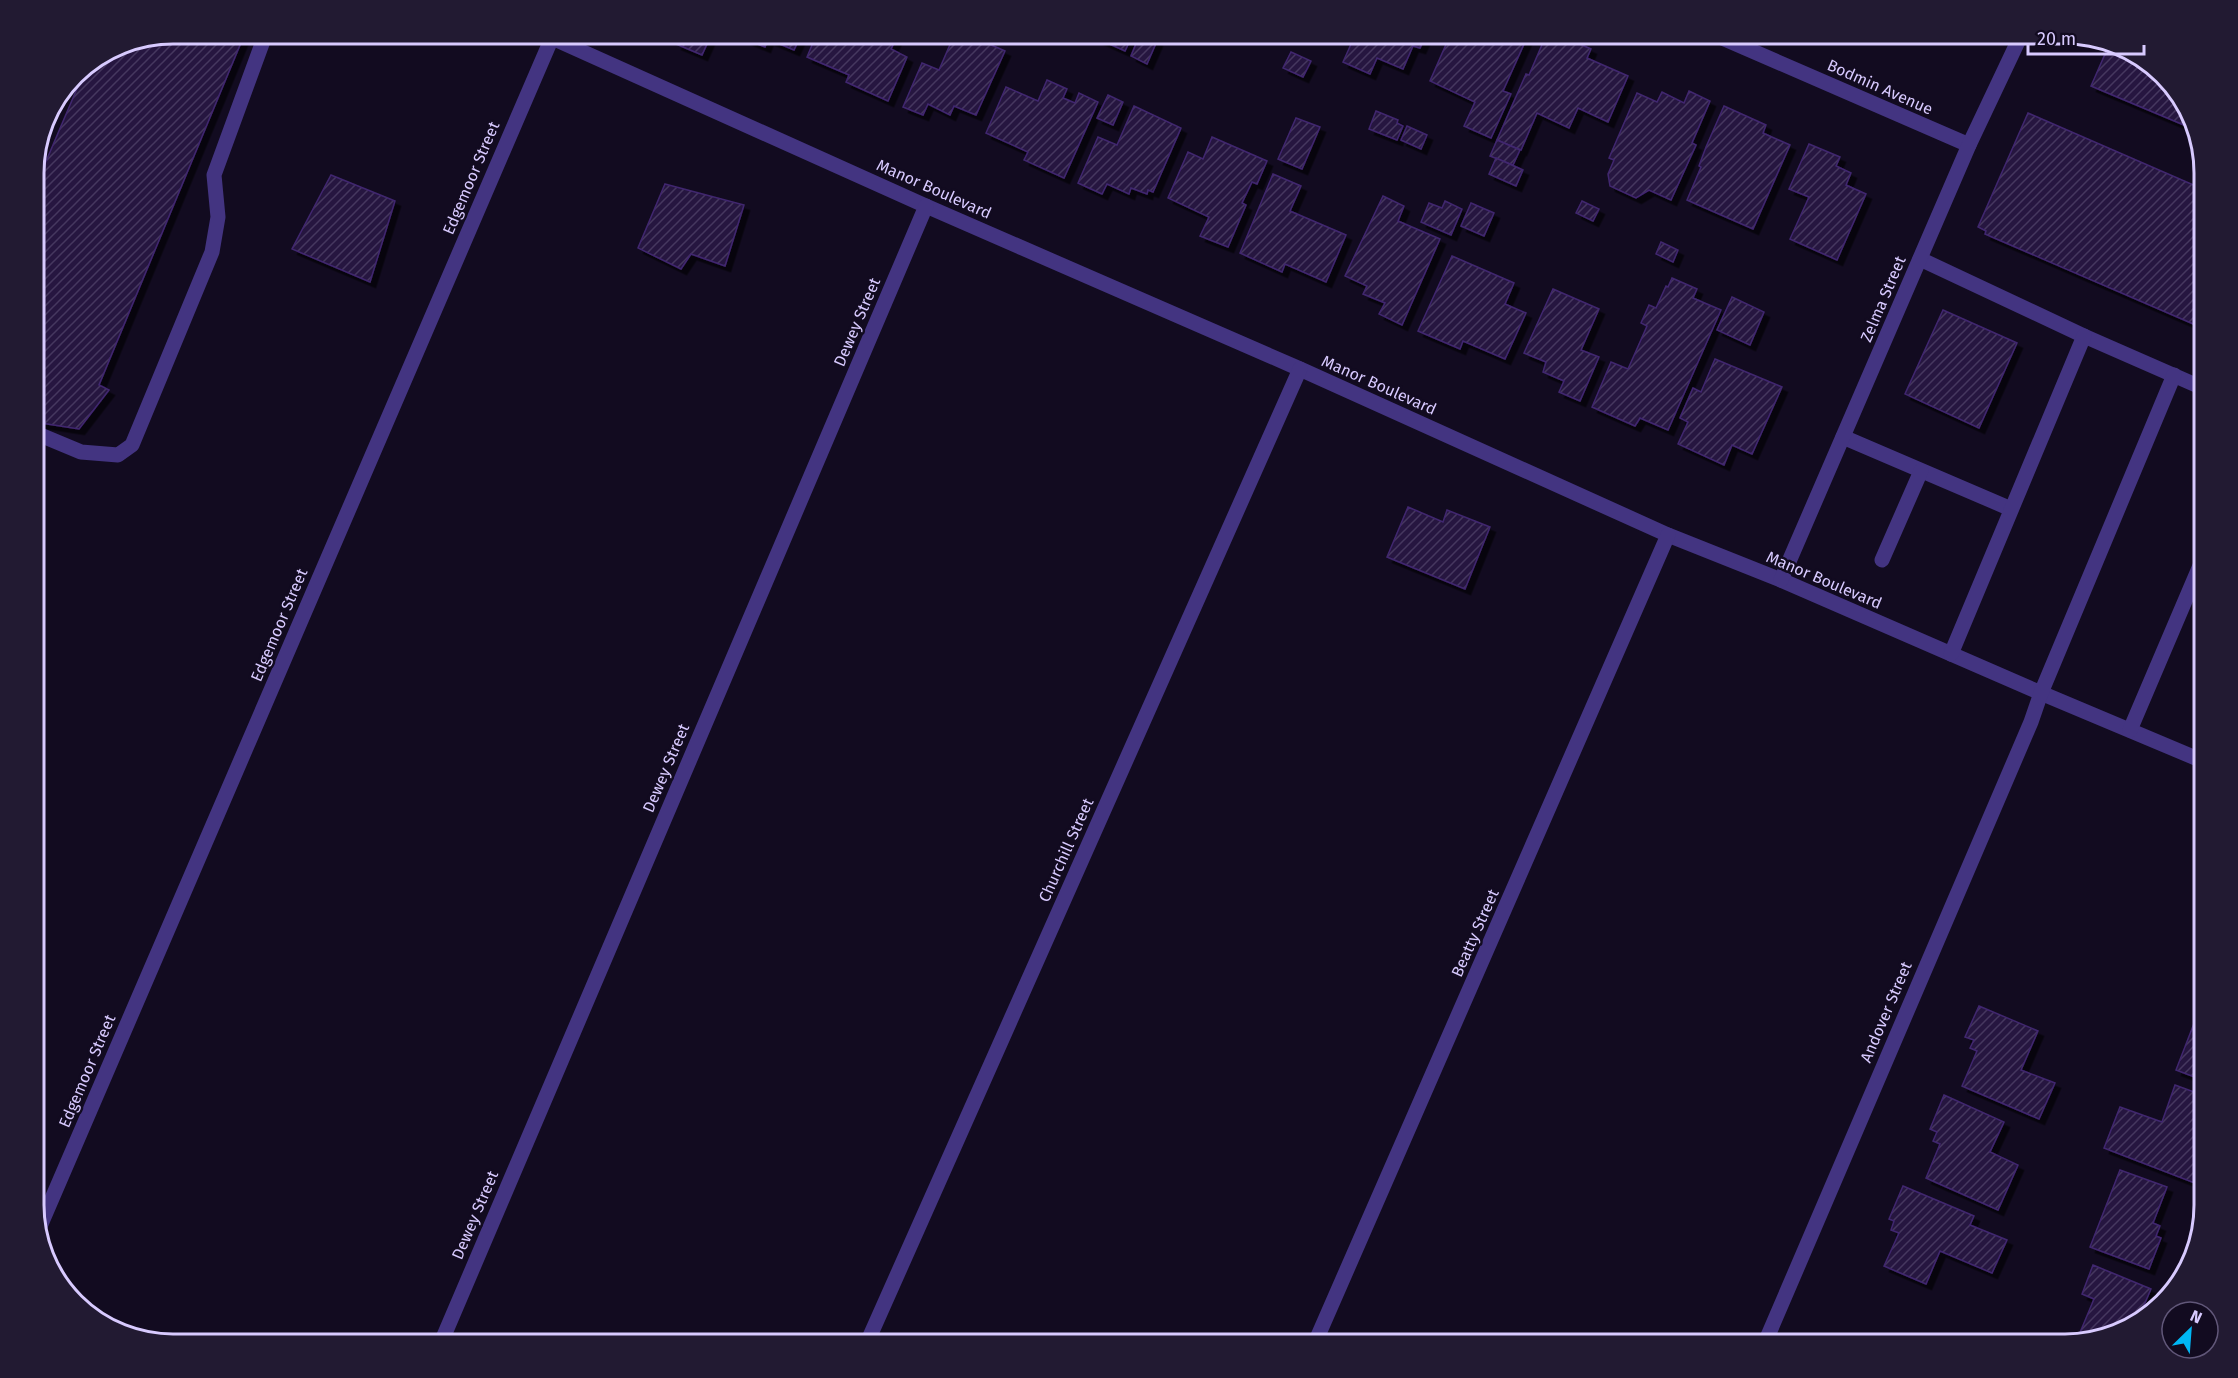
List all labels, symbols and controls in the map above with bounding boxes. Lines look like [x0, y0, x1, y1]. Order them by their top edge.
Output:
scale bar [2028, 18, 2144, 56]
text: 20 m [2037, 28, 2076, 50]
street label: Bodmin Avenue [1824, 55, 1936, 119]
street label: Edgemoor Street [439, 118, 503, 237]
street label: Manor Boulevard [874, 155, 994, 223]
street label: Zelma Street [1856, 253, 1910, 345]
street label: Dewey Street [830, 275, 884, 369]
street label: Manor Boulevard [1319, 351, 1439, 419]
street label: Manor Boulevard [1763, 547, 1885, 613]
street label: Edgemoor Street [247, 565, 311, 684]
street label: Dewey Street [639, 721, 693, 815]
street label: Churchill Street [1035, 795, 1097, 905]
street label: Beatty Street [1447, 886, 1503, 980]
street label: Andover Street [1856, 958, 1916, 1065]
street label: Edgemoor Street [55, 1011, 119, 1130]
street label: Dewey Street [448, 1168, 502, 1262]
north arrow [2160, 1300, 2220, 1360]
text: N [2187, 1306, 2205, 1328]

